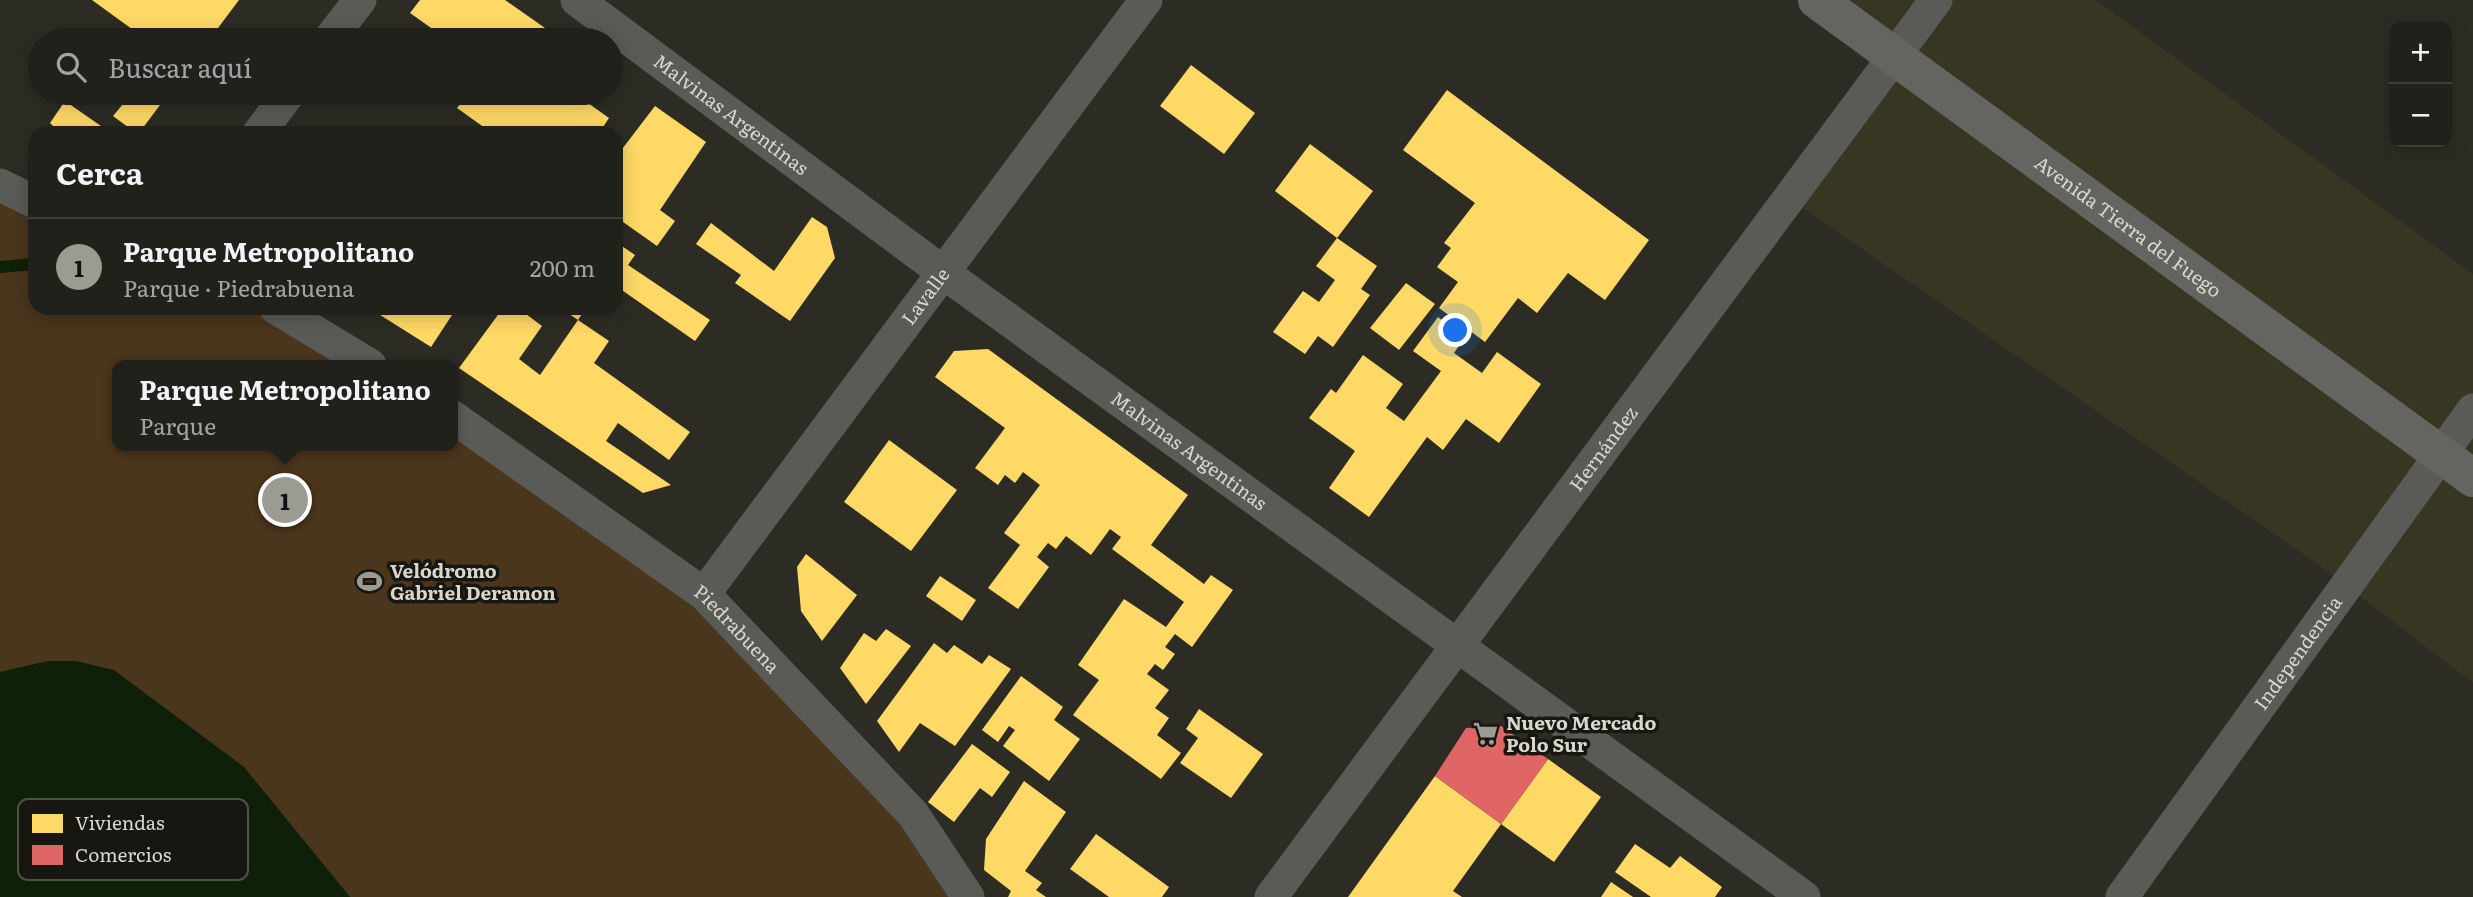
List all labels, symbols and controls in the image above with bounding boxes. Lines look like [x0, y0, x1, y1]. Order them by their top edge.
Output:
map controls [2389, 21, 2452, 147]
button: + [2389, 21, 2452, 84]
search box [28, 28, 623, 105]
text: Buscar aquí [108, 47, 252, 86]
street label: Malvinas Argentinas [648, 47, 815, 181]
icon: search [52, 48, 90, 86]
button: − [2389, 84, 2452, 147]
street label: Avenida Tierra del Fuego [2030, 148, 2228, 304]
text: Cerca [56, 150, 143, 194]
text: Parque Metropolitano [123, 231, 414, 270]
text: 1 [74, 250, 84, 284]
text: 200 m [530, 250, 595, 284]
street label: Lavalle [894, 261, 955, 330]
text: Parque · Piedrabuena [123, 270, 354, 304]
your location [1438, 313, 1472, 347]
popup [112, 360, 458, 451]
text: Parque Metropolitano [139, 369, 431, 408]
street label: Malvinas Argentinas [1106, 384, 1274, 516]
street label: Hernández [1561, 400, 1644, 497]
text: Parque [139, 408, 216, 442]
pin: 1 [262, 474, 308, 526]
place label: Velódromo Gabriel Deramon [390, 556, 556, 606]
sports icon: Velódromo Gabriel Deramon [356, 568, 384, 596]
street label: Piedrabuena [689, 577, 788, 679]
street label: Independencia [2246, 589, 2348, 715]
place label: Nuevo Mercado Polo Sur [1506, 708, 1656, 758]
supermarket icon: Nuevo Mercado Polo Sur [1472, 720, 1500, 748]
legend [18, 799, 248, 880]
text: Viviendas [75, 808, 165, 836]
text: Comercios [75, 840, 172, 868]

